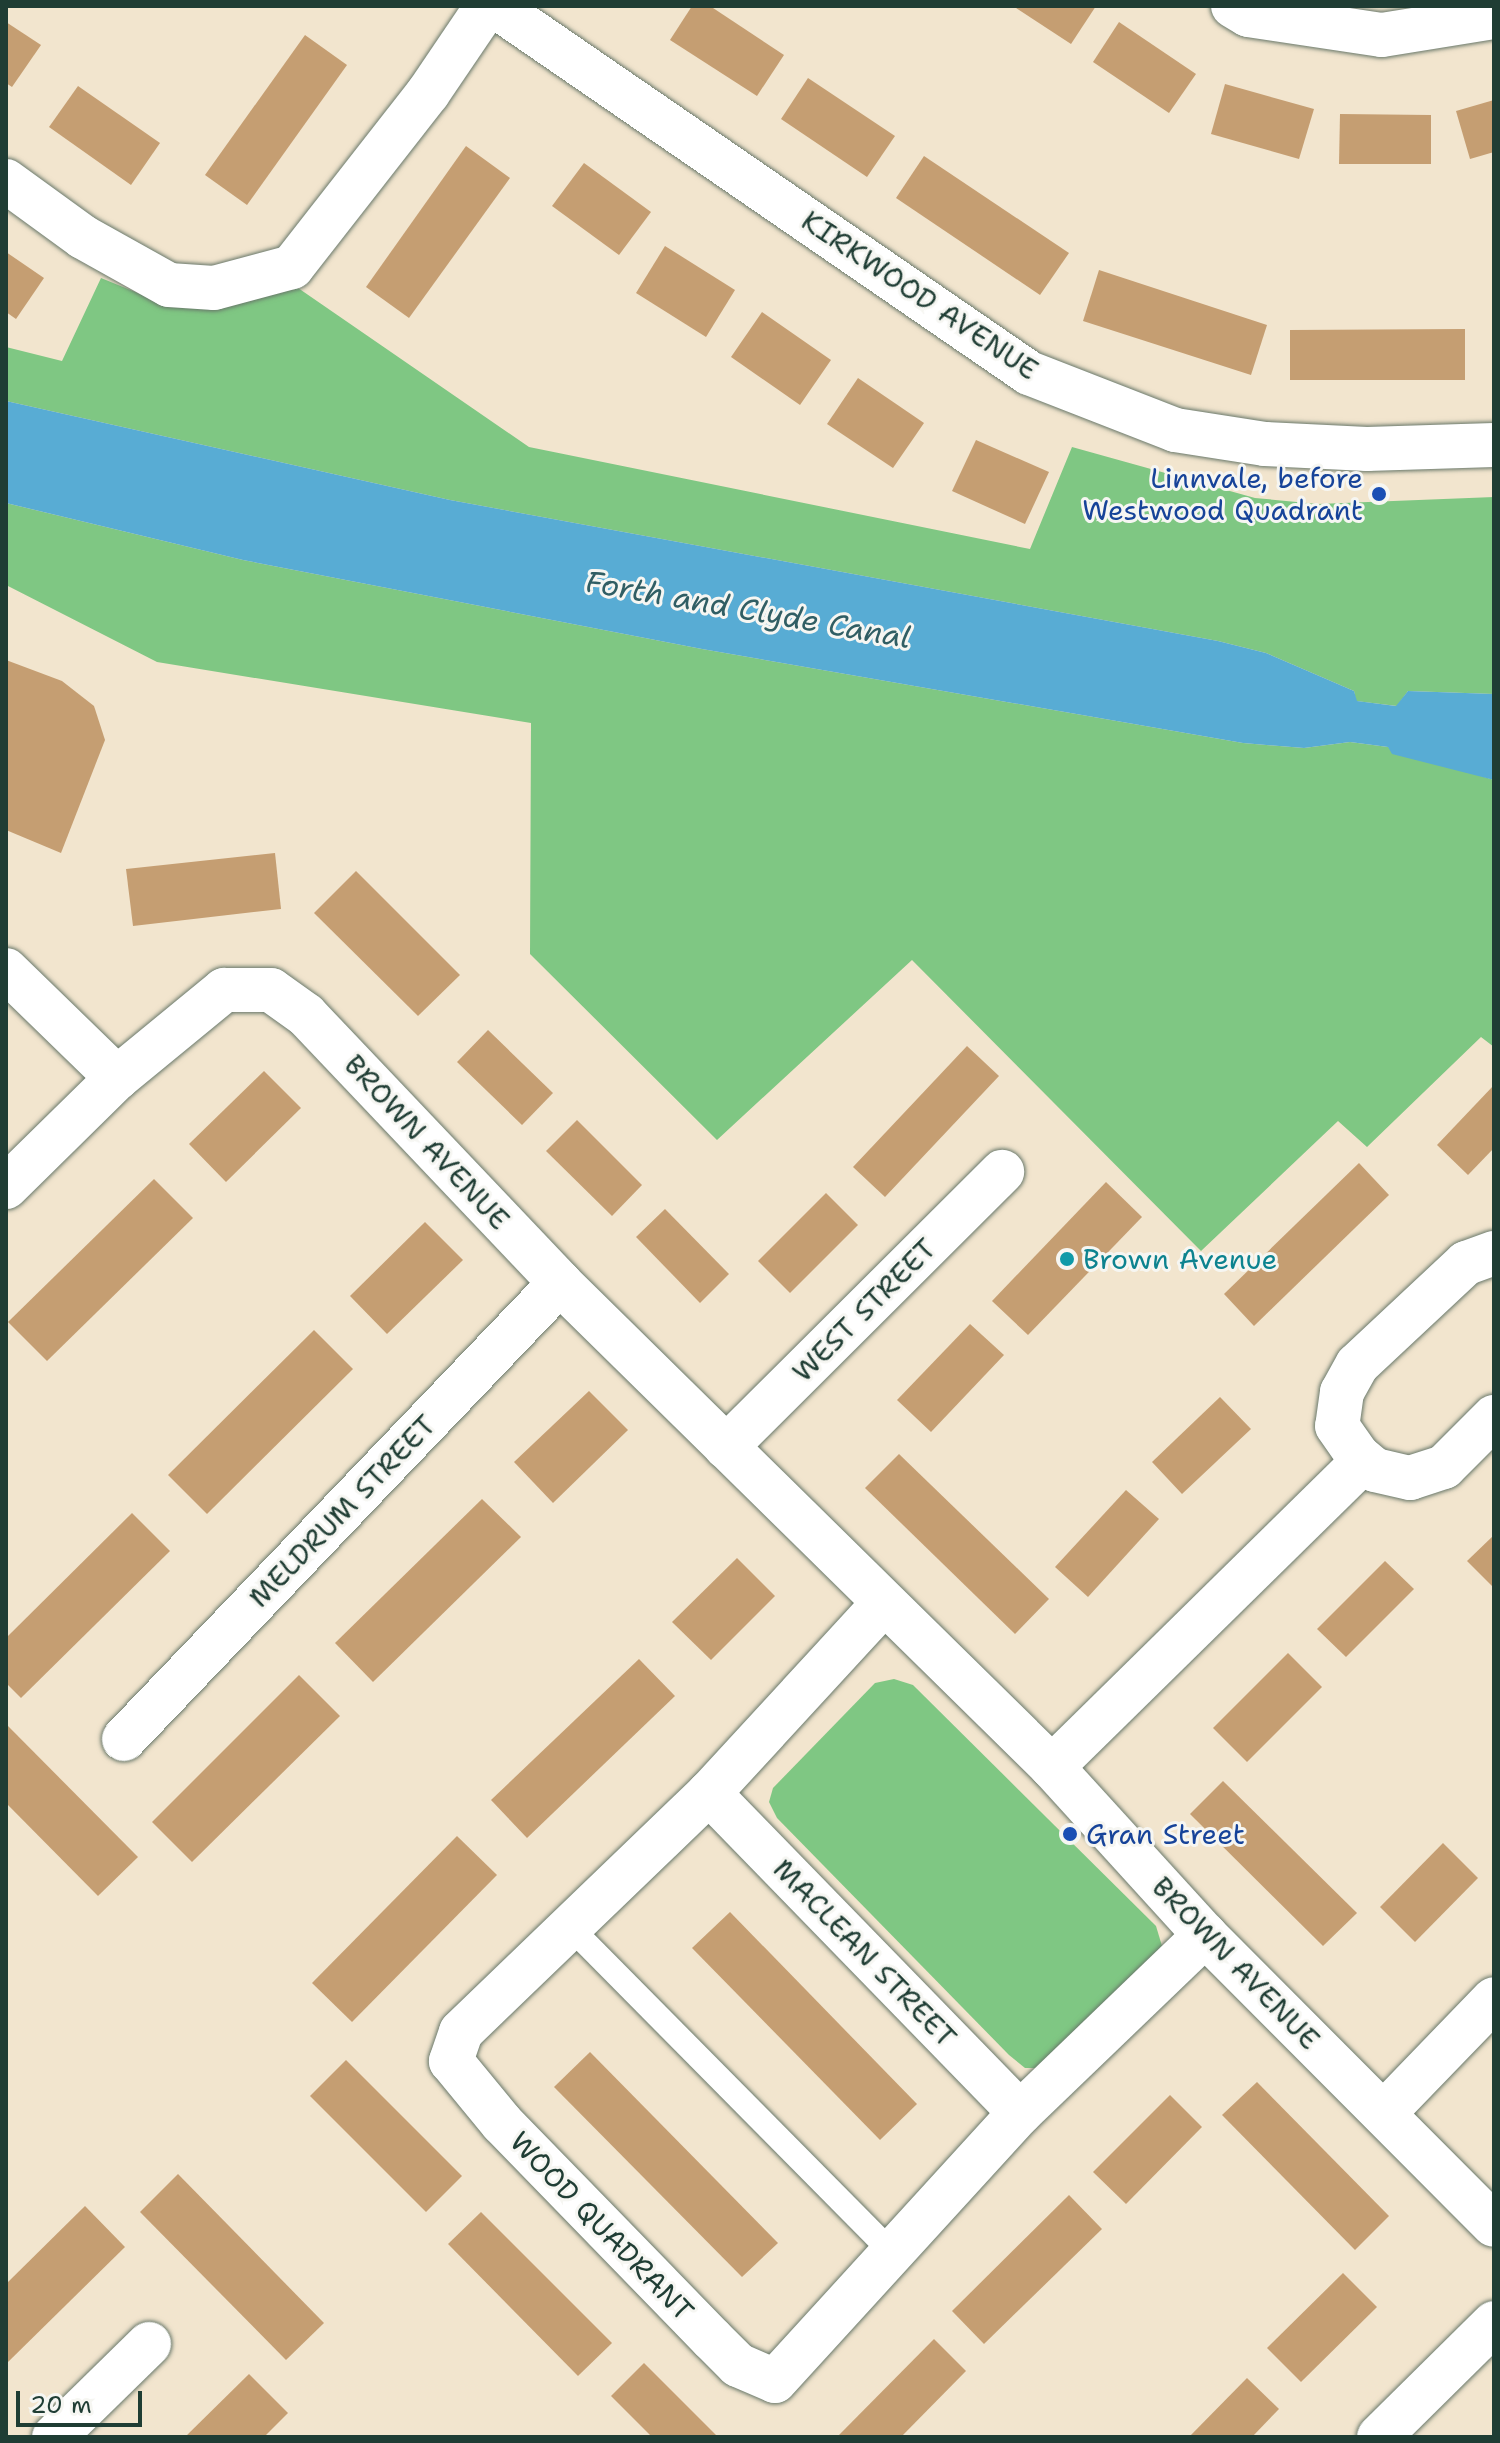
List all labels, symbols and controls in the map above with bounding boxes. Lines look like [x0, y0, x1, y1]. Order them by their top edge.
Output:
street label: KIRKWOOD AVENUE [795, 203, 1045, 387]
place label: Linnvale, before Westwood Quadrant [1082, 461, 1363, 527]
marker: Linnvale, before Westwood Quadrant [1370, 485, 1388, 503]
water label: Forth and Clyde Canal [583, 564, 913, 656]
street label: BROWN AVENUE [337, 1048, 517, 1236]
street label: WEST STREET [785, 1231, 943, 1389]
place label: Brown Avenue [1083, 1242, 1277, 1276]
marker: Brown Avenue [1058, 1250, 1076, 1268]
street label: MELDRUM STREET [242, 1408, 442, 1614]
place label: Gran Street [1086, 1817, 1245, 1851]
marker: Gran Street [1061, 1825, 1079, 1843]
street label: MACLEAN STREET [767, 1852, 963, 2054]
street label: BROWN AVENUE [1145, 1870, 1327, 2056]
street label: WOOD QUADRANT [503, 2125, 701, 2327]
scale bar [20, 2375, 146, 2425]
text: 20 m [30, 2389, 92, 2421]

